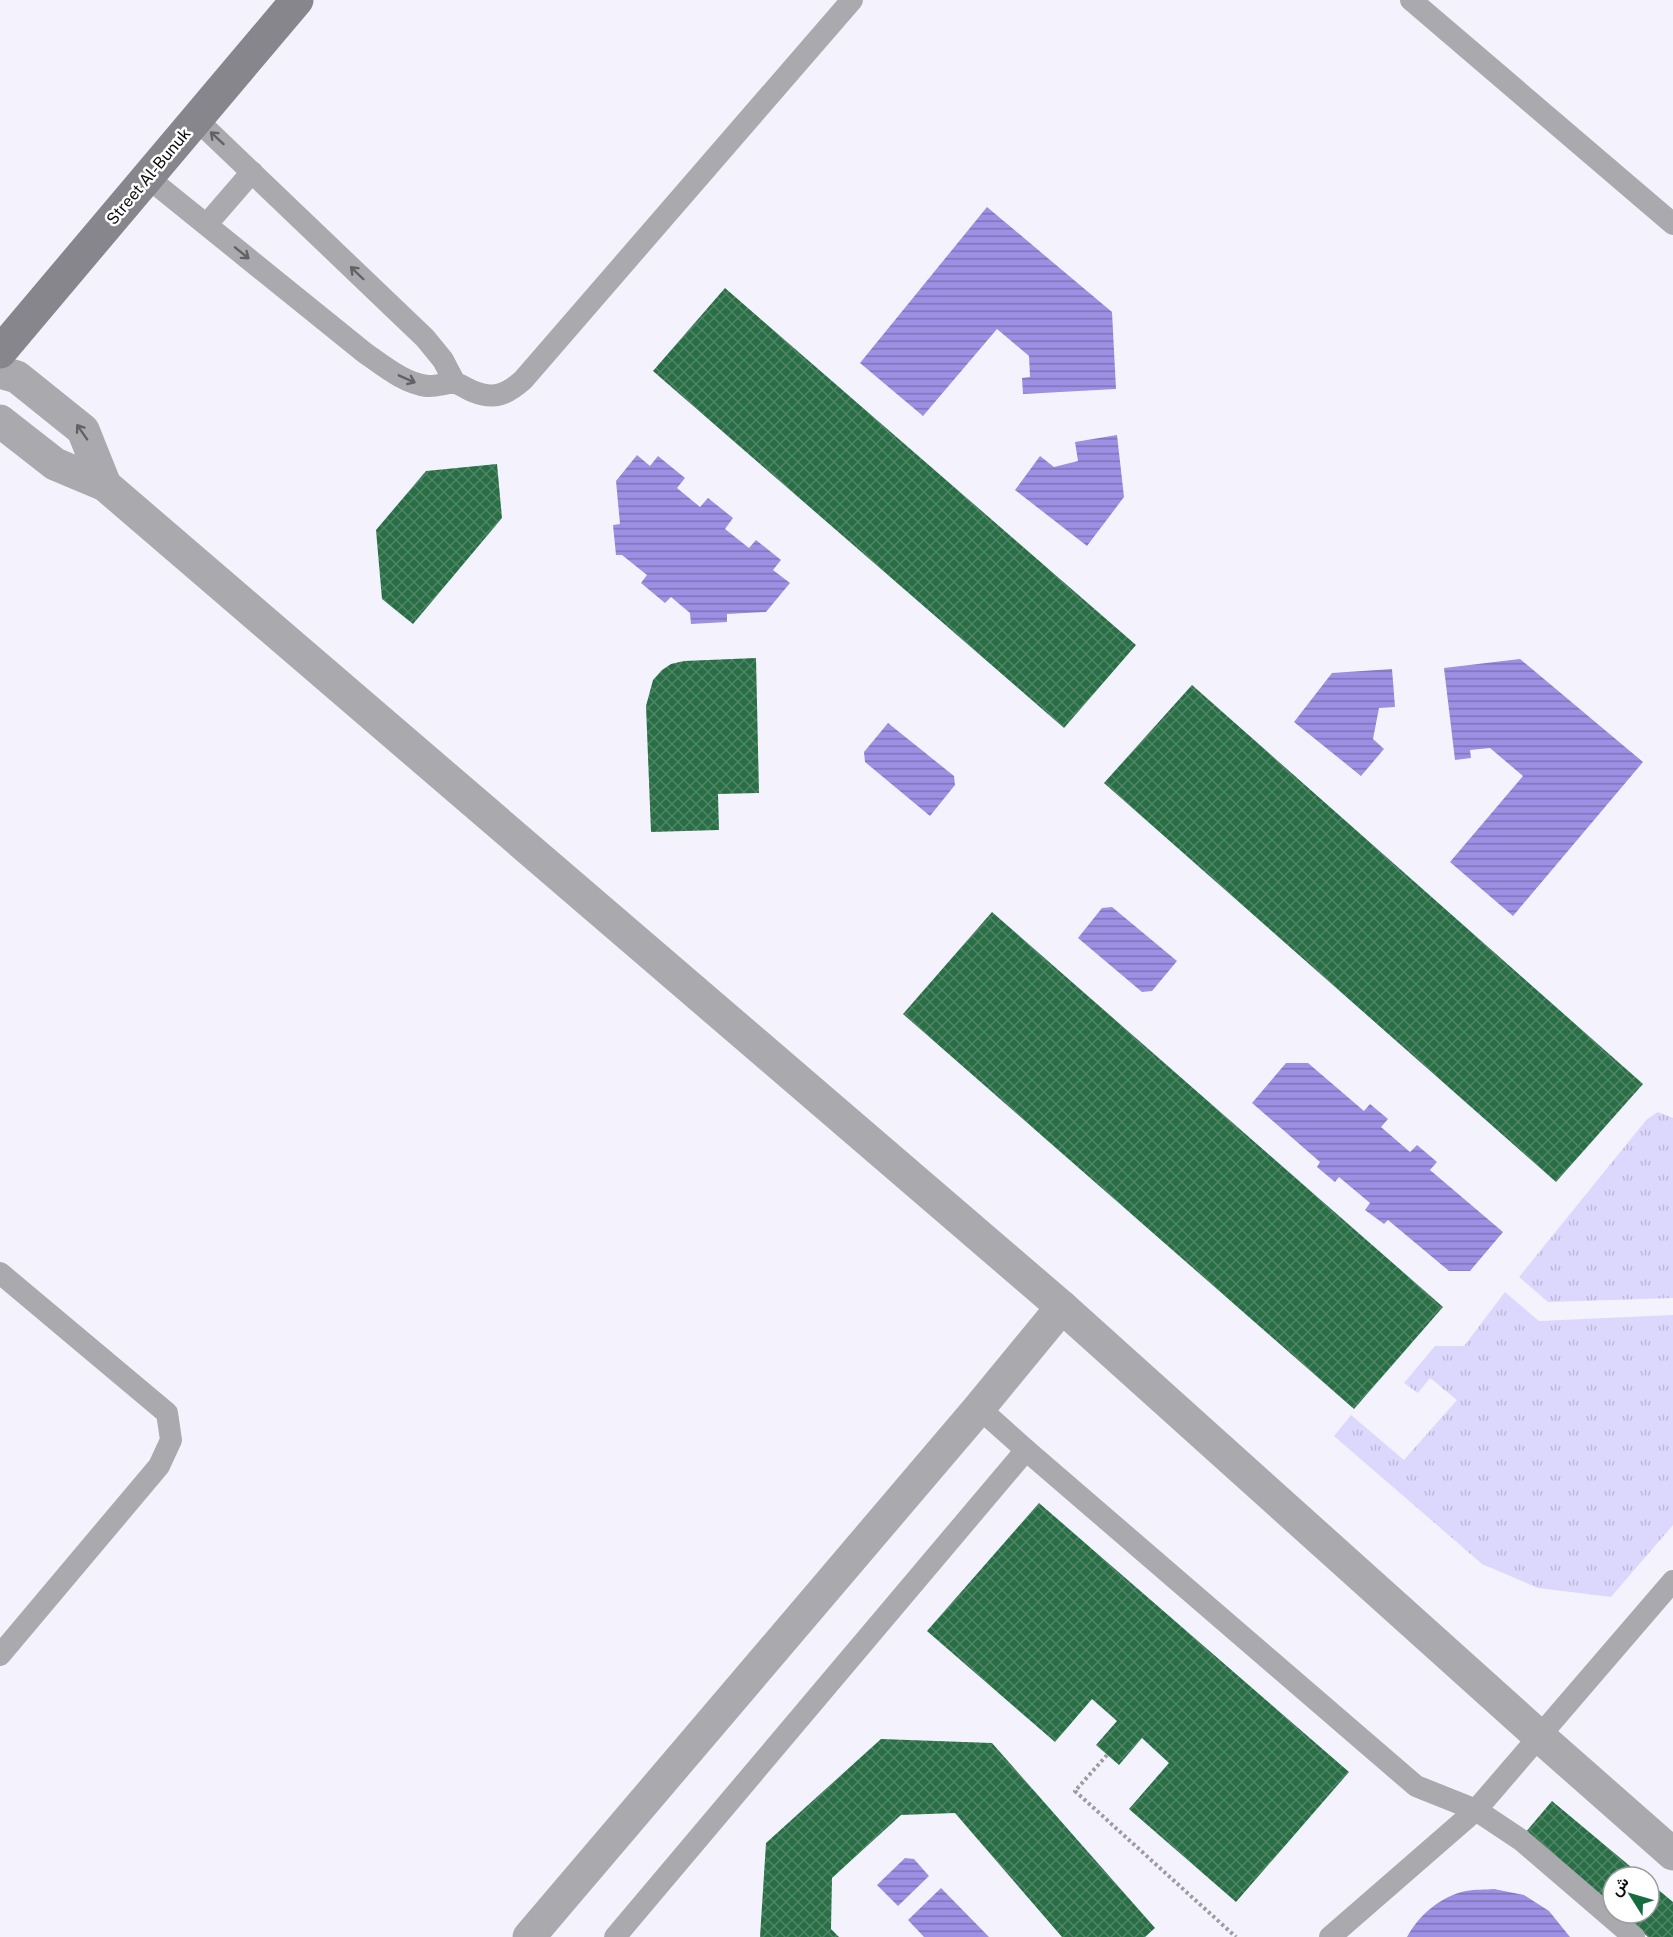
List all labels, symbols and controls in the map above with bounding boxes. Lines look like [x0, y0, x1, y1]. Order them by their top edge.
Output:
street label: Street Al-Bunuk [102, 124, 194, 229]
one-way arrow [209, 131, 224, 146]
one-way arrow [234, 246, 249, 260]
one-way arrow [350, 266, 365, 281]
one-way arrow [398, 374, 416, 385]
one-way arrow [75, 424, 88, 441]
north arrow [1601, 1865, 1661, 1925]
text: ش [1606, 1873, 1633, 1900]

